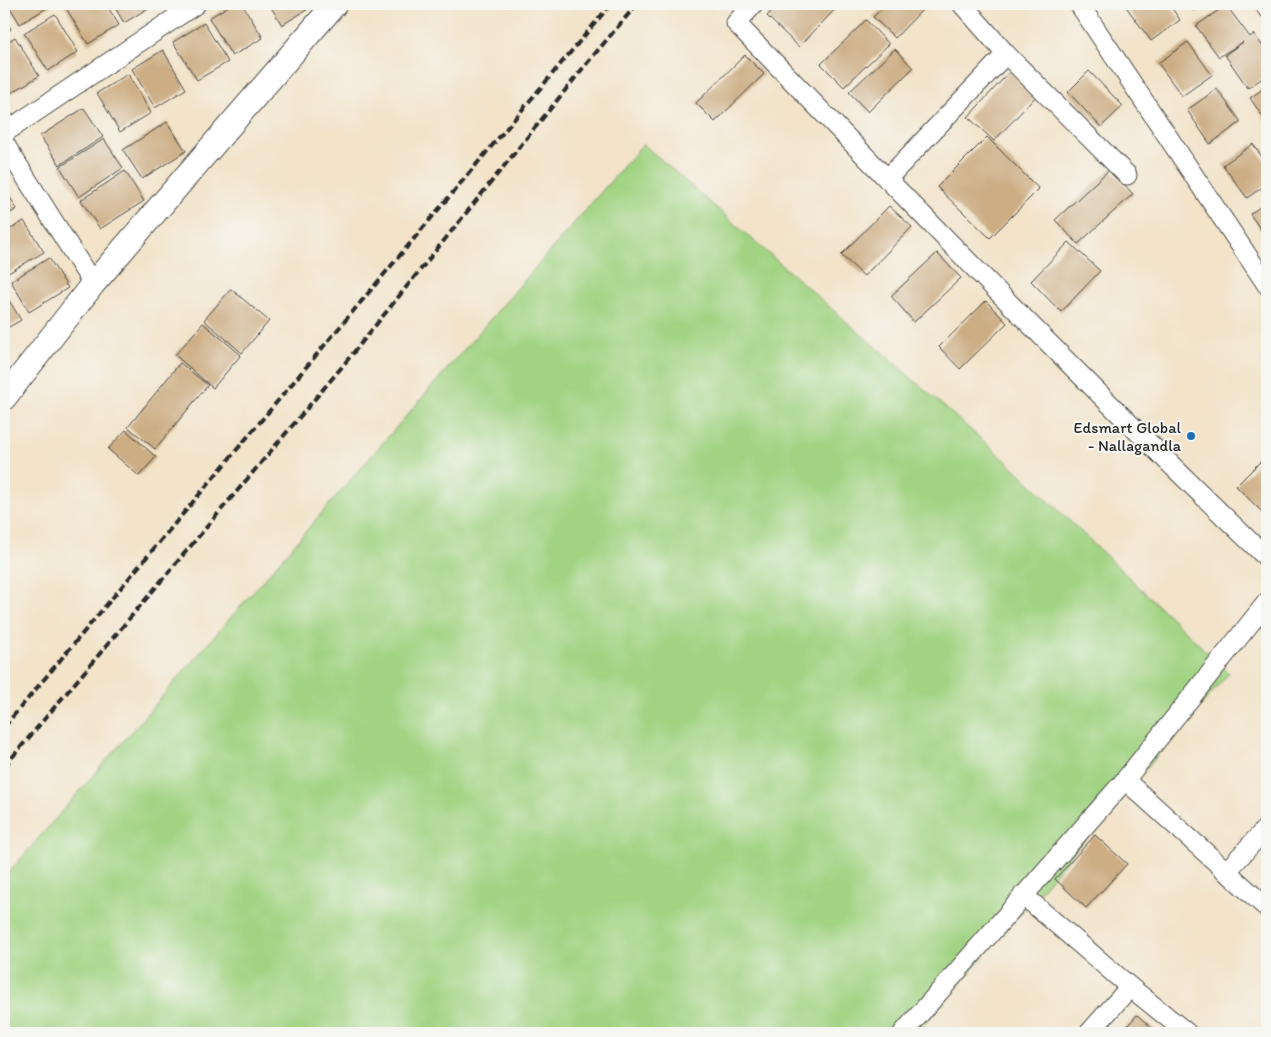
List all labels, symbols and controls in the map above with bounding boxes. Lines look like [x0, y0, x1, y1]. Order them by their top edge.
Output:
place label: Edsmart Global - Nallagandla [1074, 418, 1182, 455]
marker: Edsmart Global - Nallagandla [1185, 430, 1197, 442]

